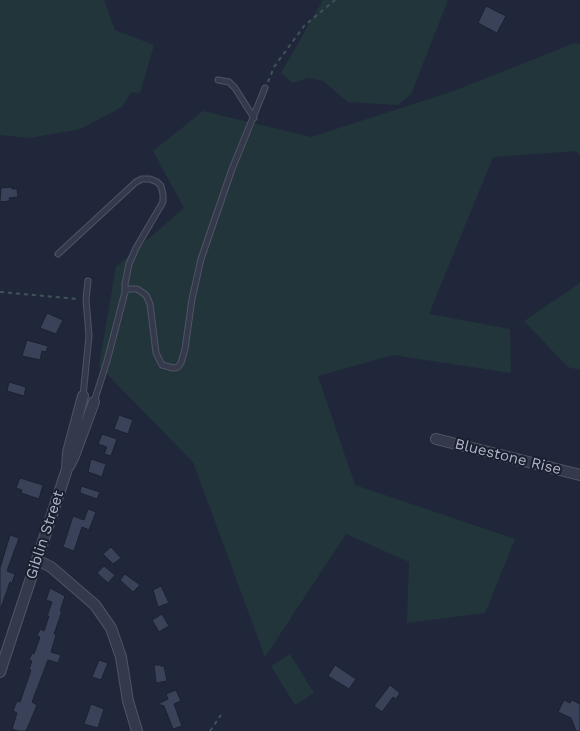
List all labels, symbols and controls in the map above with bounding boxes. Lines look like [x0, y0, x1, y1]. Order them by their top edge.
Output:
street label: Bluestone Rise [453, 435, 563, 479]
street label: Giblin Street [22, 488, 68, 582]

